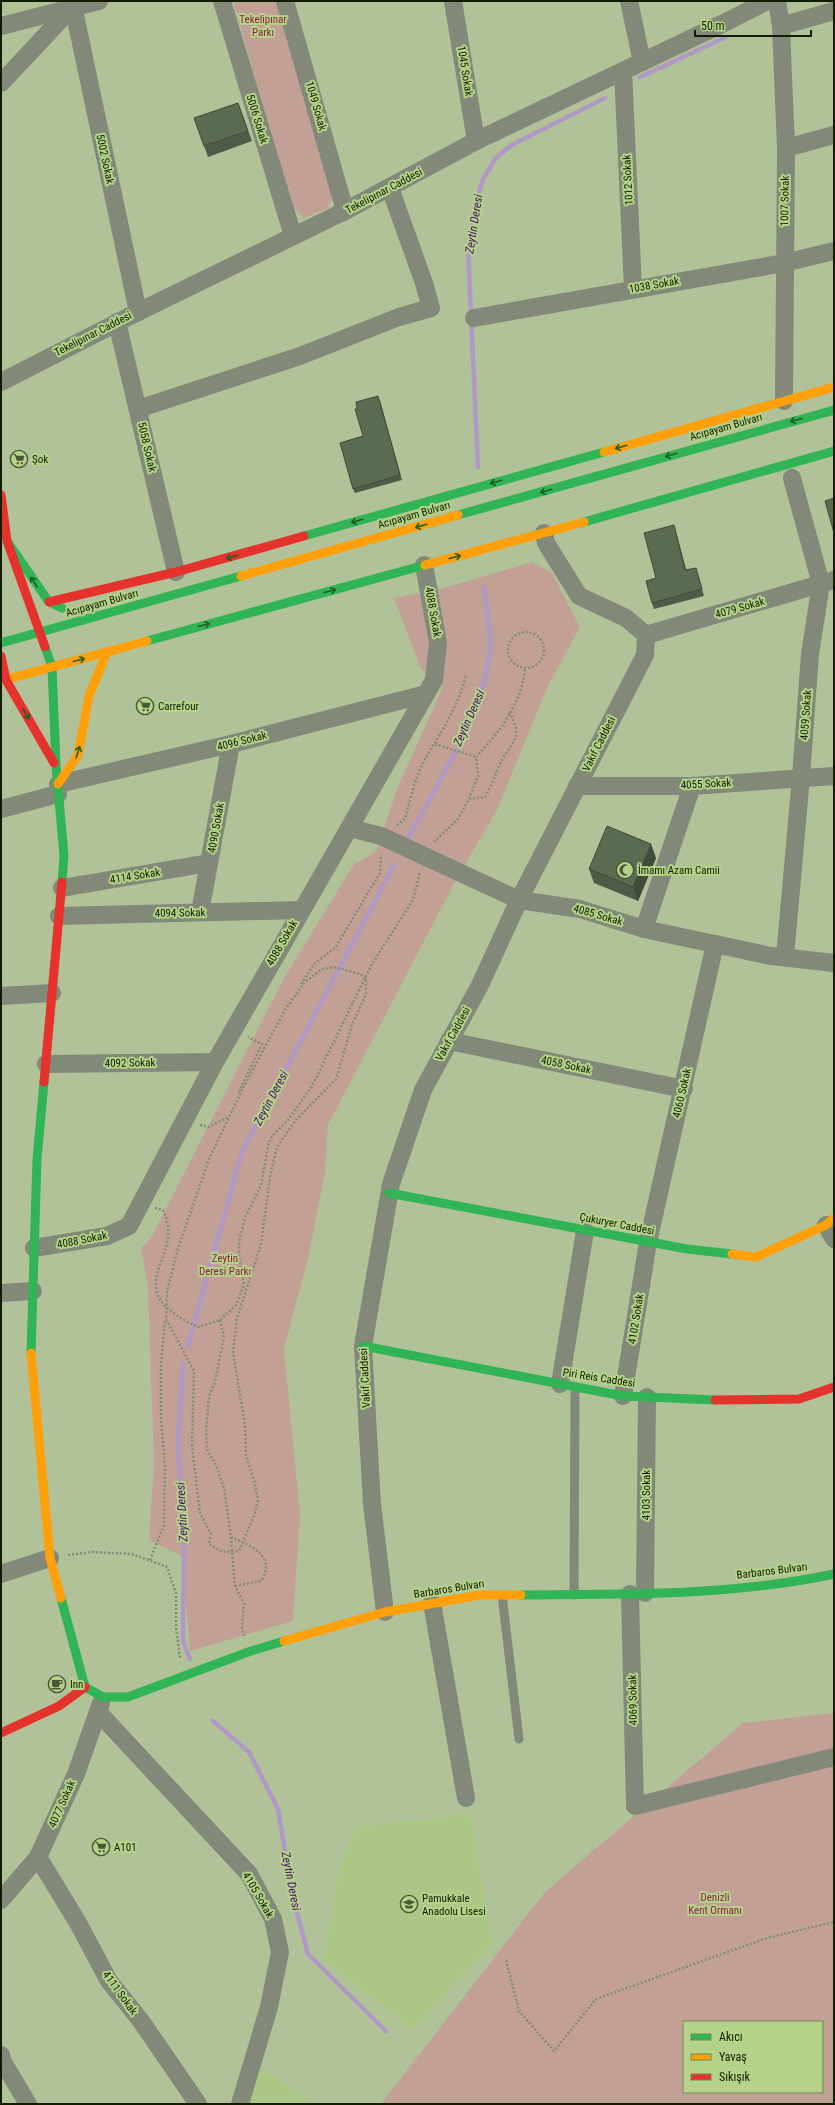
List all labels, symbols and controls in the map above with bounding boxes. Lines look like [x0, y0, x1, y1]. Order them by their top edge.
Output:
scale bar [695, 12, 811, 38]
park label: Tekelipınar Parkı [239, 13, 287, 39]
text: 50 m [701, 19, 725, 33]
street label: 1045 Sokak [455, 45, 475, 97]
street label: 1049 Sokak [303, 80, 329, 132]
street label: 5006 Sokak [243, 93, 271, 145]
street label: 5002 Sokak [93, 133, 117, 185]
street label: 1012 Sokak [620, 154, 636, 206]
street label: Tekelipınar Caddesi [343, 165, 425, 217]
street label: 1007 Sokak [778, 176, 792, 226]
water label: Zeytin Deresi [462, 193, 486, 256]
street label: 1038 Sokak [628, 274, 680, 296]
street label: Tekelipınar Caddesi [52, 309, 134, 359]
street label: Acıpayam Bulvarı [688, 410, 764, 444]
one-way arrow [790, 417, 803, 424]
street label: 5058 Sokak [135, 421, 159, 473]
one-way arrow [615, 444, 628, 451]
supermarket icon: Şok [9, 449, 29, 469]
one-way arrow [665, 452, 678, 459]
place label: Şok [32, 453, 48, 466]
one-way arrow [490, 479, 503, 486]
one-way arrow [540, 487, 553, 495]
street label: Acıpayam Bulvarı [376, 498, 452, 532]
one-way arrow [351, 518, 364, 526]
one-way arrow [415, 523, 428, 530]
one-way arrow [448, 552, 461, 560]
one-way arrow [226, 554, 239, 561]
one-way arrow [29, 576, 37, 588]
street label: Acıpayam Bulvarı [64, 586, 140, 620]
street label: 4088 Sokak [422, 586, 444, 638]
one-way arrow [323, 587, 336, 594]
street label: 4079 Sokak [714, 595, 766, 621]
one-way arrow [198, 621, 211, 628]
one-way arrow [72, 656, 85, 663]
water label: Zeytin Deresi [450, 688, 488, 749]
street label: 4059 Sokak [798, 689, 814, 741]
supermarket icon: Carrefour [135, 696, 155, 716]
place label: Carrefour [158, 700, 200, 713]
one-way arrow [22, 708, 30, 720]
street label: Vakıf Caddesi [580, 714, 618, 774]
street label: 4096 Sokak [216, 729, 268, 753]
one-way arrow [75, 745, 82, 758]
street label: 4055 Sokak [680, 776, 732, 792]
street label: 4090 Sokak [205, 802, 227, 854]
mosque icon: İmamı Azam Camii [615, 860, 635, 880]
place label: İmamı Azam Camii [638, 864, 720, 877]
street label: 4114 Sokak [109, 866, 161, 886]
street label: 4085 Sokak [572, 902, 624, 928]
street label: 4094 Sokak [155, 906, 205, 920]
street label: 4088 Sokak [264, 918, 300, 968]
street label: Vakıf Caddesi [433, 1005, 473, 1063]
street label: 4058 Sokak [540, 1053, 592, 1077]
street label: 4092 Sokak [105, 1056, 155, 1070]
street label: 4060 Sokak [670, 1067, 694, 1119]
water label: Zeytin Deresi [250, 1068, 291, 1129]
street label: Çukuryer Caddesi [578, 1210, 656, 1238]
street label: 4088 Sokak [56, 1229, 108, 1251]
park label: Zeytin Deresi Parkı [199, 1252, 251, 1278]
street label: 4102 Sokak [626, 1293, 646, 1345]
street label: Vakıf Caddesi [357, 1348, 373, 1408]
street label: Piri Reis Caddesi [562, 1366, 636, 1390]
street label: 4103 Sokak [640, 1470, 653, 1520]
water label: Zeytin Deresi [173, 1482, 191, 1543]
street label: Barbaros Bulvarı [736, 1560, 808, 1582]
street label: Barbaros Bulvarı [413, 1577, 485, 1601]
cafe icon: Inn [47, 1674, 67, 1694]
street label: 4069 Sokak [626, 1675, 640, 1725]
place label: Inn [70, 1678, 83, 1691]
street label: 4077 Sokak [46, 1778, 78, 1830]
supermarket icon: A101 [91, 1837, 111, 1857]
place label: A101 [114, 1841, 137, 1854]
water label: Zeytin Deresi [278, 1849, 304, 1912]
street label: 4105 Sokak [240, 1870, 276, 1920]
park label: Denizli Kent Ormanı [688, 1891, 742, 1917]
place label: Pamukkale Anadolu Lisesi [422, 1892, 486, 1918]
school or university icon: Pamukkale Anadolu Lisesi [399, 1894, 419, 1914]
street label: 4111 Sokak [100, 1969, 140, 2017]
legend [683, 2021, 823, 2093]
text: Akıcı [719, 2030, 743, 2044]
text: Yavaş [719, 2050, 747, 2064]
text: Sıkışık [719, 2070, 751, 2084]

